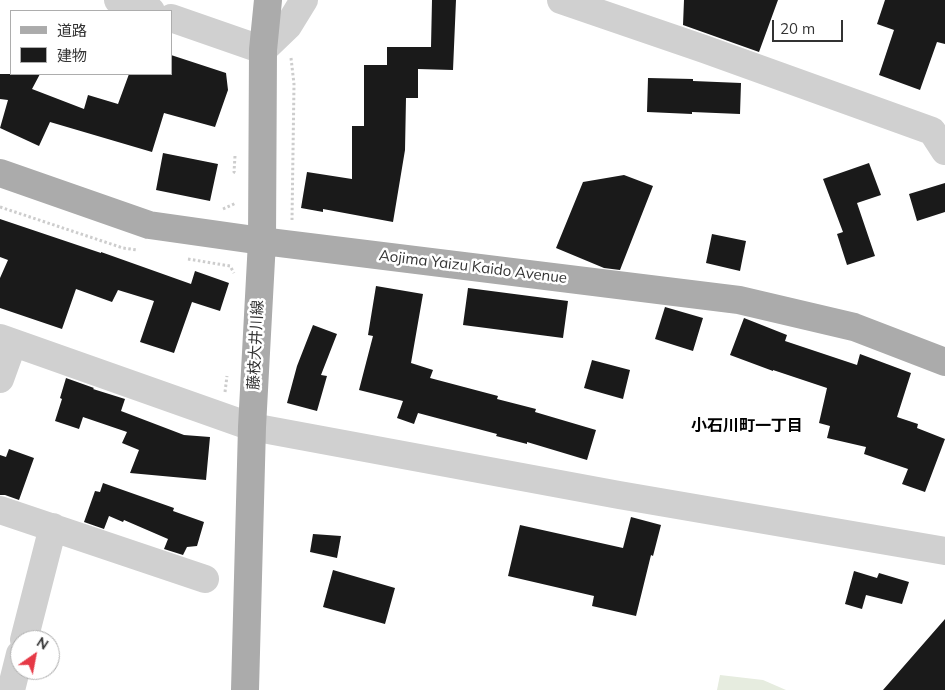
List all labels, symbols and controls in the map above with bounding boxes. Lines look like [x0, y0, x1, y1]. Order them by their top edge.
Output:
legend [10, 10, 172, 75]
scale bar [775, 10, 846, 42]
text: 20 m [780, 19, 815, 38]
text: 道路 [57, 21, 87, 40]
text: 建物 [57, 46, 87, 65]
street label: Aojima Yaizu Kaido Avenue [378, 247, 568, 287]
street label: 藤枝大井川線 [245, 300, 267, 390]
district label: 小石川町一丁目 [691, 416, 803, 436]
north arrow [10, 630, 60, 680]
text: N [33, 633, 52, 654]

